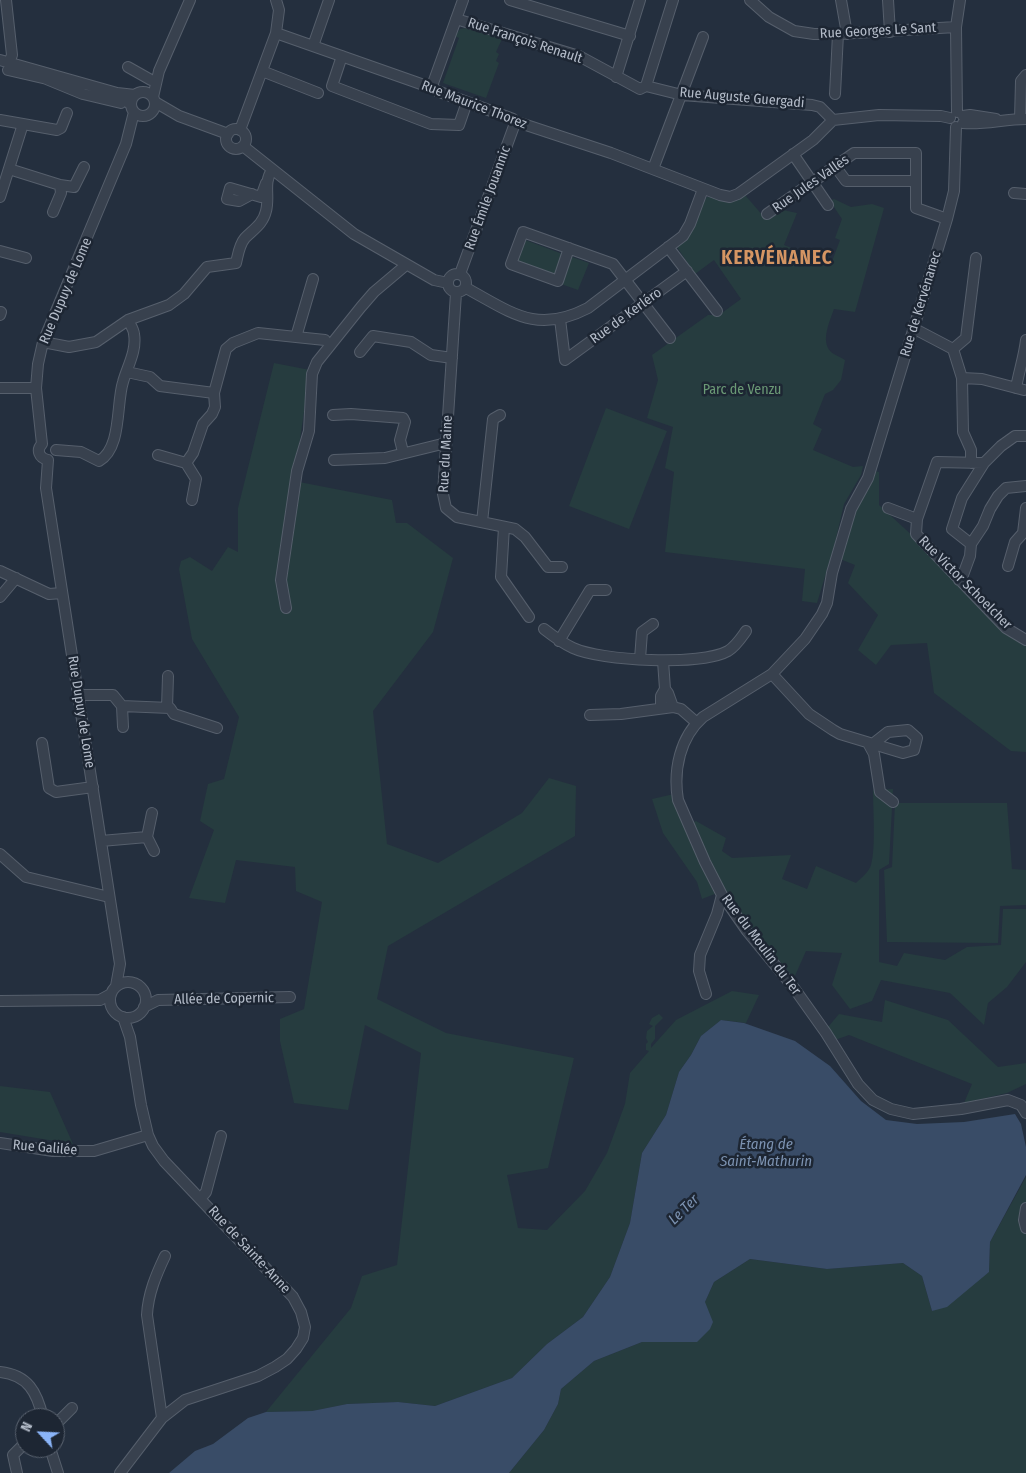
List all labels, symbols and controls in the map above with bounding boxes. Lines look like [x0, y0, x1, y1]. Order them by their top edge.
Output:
street label: Rue François Renault [466, 15, 584, 67]
street label: Rue Georges Le Sant [819, 20, 937, 42]
street label: Rue Maurice Thorez [419, 77, 529, 133]
street label: Rue Auguste Guergadi [679, 84, 805, 112]
street label: Rue Émile Jouannic [461, 144, 515, 252]
street label: Rue Jules Vallès [769, 151, 853, 217]
street label: Rue Dupuy de Lome [36, 235, 96, 347]
district label: KERVÉNANEC [720, 248, 834, 270]
street label: Rue de Kervénanec [897, 249, 945, 359]
street label: Rue de Kerléro [587, 284, 665, 348]
park label: Parc de Venzu [703, 382, 781, 398]
street label: Rue du Maine [436, 415, 456, 493]
street label: Rue Victor Schoelcher [915, 533, 1015, 633]
street label: Rue Dupuy de Lome [64, 655, 98, 769]
street label: Rue du Moulin du Ter [718, 891, 804, 999]
street label: Allée de Copernic [174, 990, 274, 1008]
water label: Étang de Saint-Mathurin [720, 1136, 812, 1171]
street label: Rue Galilée [12, 1137, 78, 1159]
water label: Le Ter [665, 1191, 703, 1229]
street label: Rue de Sainte-Anne [204, 1203, 294, 1297]
north arrow [15, 1408, 65, 1458]
text: N [17, 1419, 36, 1434]

